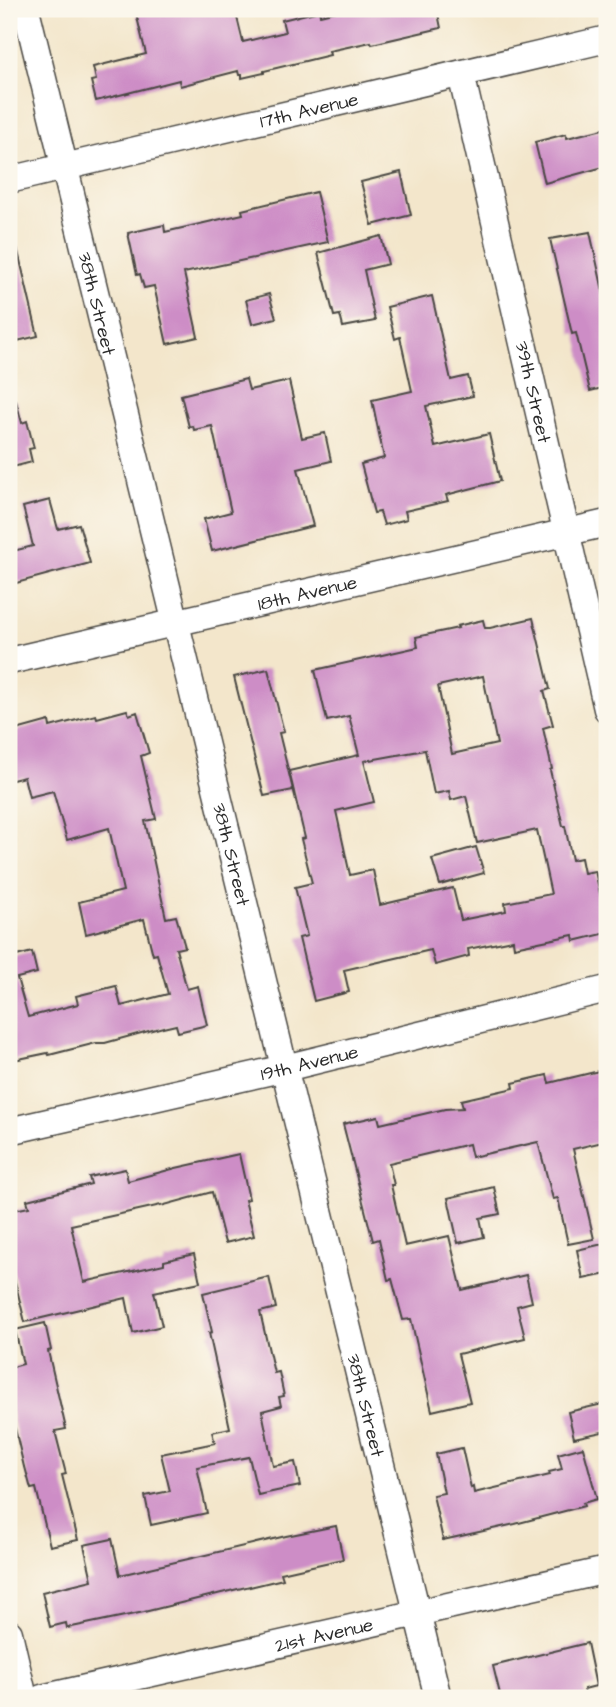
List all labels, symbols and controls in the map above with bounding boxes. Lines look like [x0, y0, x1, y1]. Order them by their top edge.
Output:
street label: 17th Avenue [257, 86, 361, 135]
street label: 38th Street [71, 249, 122, 358]
street label: 39th Street [508, 338, 557, 446]
street label: 18th Avenue [255, 569, 360, 618]
street label: 38th Street [205, 800, 256, 909]
street label: 19th Avenue [258, 1039, 361, 1088]
street label: 38th Street [339, 1351, 391, 1460]
street label: 21st Avenue [272, 1611, 376, 1660]

